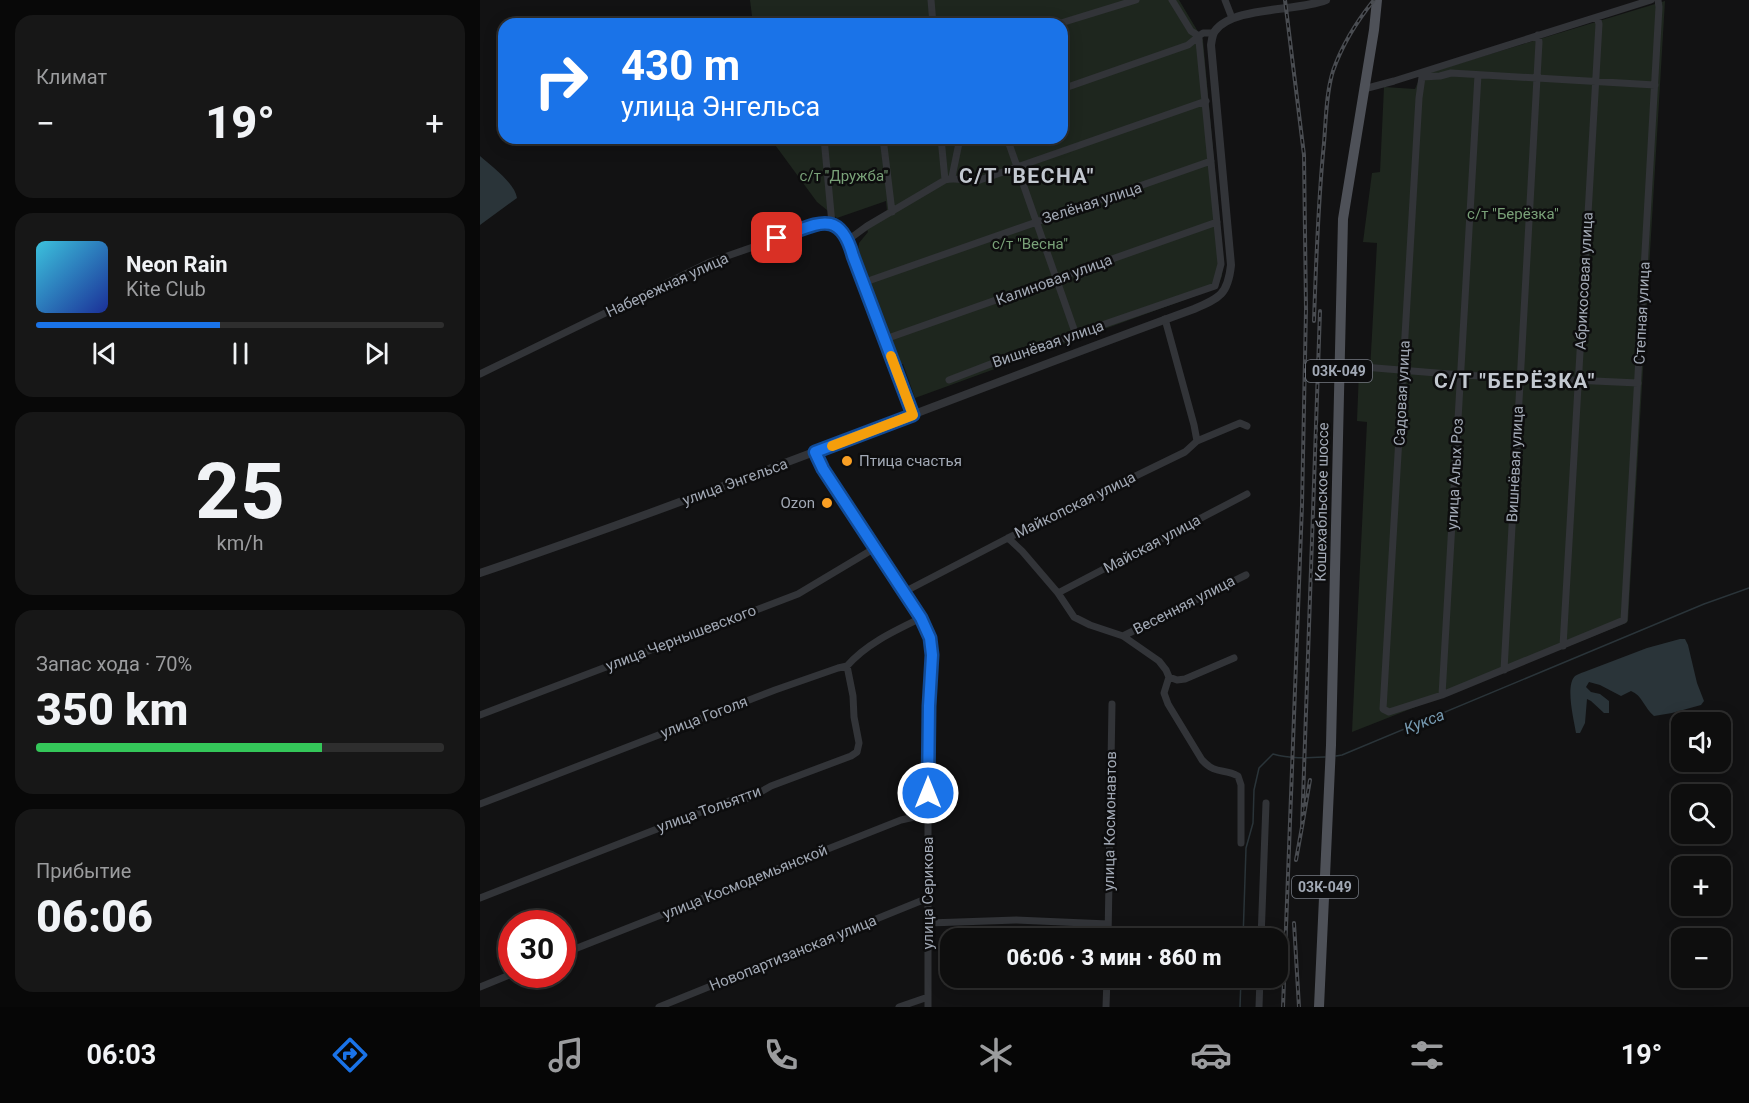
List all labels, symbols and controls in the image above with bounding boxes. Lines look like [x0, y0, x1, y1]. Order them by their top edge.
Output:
text: 430 m [621, 41, 740, 90]
icon: right [522, 42, 600, 120]
text: Климат [36, 65, 107, 89]
text: улица Энгельса [621, 91, 820, 123]
text: 19° [205, 96, 275, 149]
text: − [36, 104, 55, 143]
text: + [425, 104, 444, 143]
district label: С/Т "ВЕСНА" [959, 164, 1095, 188]
park label: с/т "Дружба" [800, 167, 889, 185]
street label: Зелёная улица [1040, 178, 1144, 228]
park label: с/т "Берёзка" [1467, 205, 1559, 223]
pin [751, 212, 802, 263]
street label: Абрикосовая улица [1571, 212, 1597, 350]
icon: arrive [760, 221, 793, 254]
park label: с/т "Весна" [992, 235, 1068, 253]
street label: Набережная улица [603, 249, 731, 321]
street label: Калиновая улица [994, 251, 1114, 309]
text: Neon Rain [126, 252, 228, 277]
street label: Степная улица [1630, 261, 1654, 365]
text: Kite Club [126, 277, 206, 301]
street label: Вишнёвая улица [990, 317, 1106, 371]
icon: previous [88, 337, 121, 370]
icon: pause [224, 337, 257, 370]
icon: next [360, 337, 393, 370]
street label: Садовая улица [1390, 340, 1414, 446]
road number: 03К-049 [1306, 360, 1372, 382]
district label: С/Т "БЕРЁЗКА" [1434, 369, 1596, 393]
street label: Вишнёвая улица [1503, 405, 1527, 523]
street label: улица Алых Роз [1443, 418, 1467, 530]
street label: Кошехабльское шоссе [1312, 422, 1332, 582]
text: 25 [195, 446, 285, 537]
place label: Птица счастья [859, 452, 962, 470]
marker: Птица счастья [840, 454, 854, 468]
street label: улица Энгельса [680, 455, 790, 509]
street label: Майкопская улица [1012, 468, 1138, 542]
place label: Ozon [781, 494, 815, 512]
marker: Ozon [820, 496, 834, 510]
street label: Майская улица [1100, 511, 1204, 577]
text: km/h [217, 531, 263, 555]
street label: Весенняя улица [1130, 572, 1238, 638]
street label: улица Чернышевского [603, 601, 759, 675]
text: Запас хода · 70% [36, 652, 192, 676]
text: 350 km [36, 683, 188, 736]
street label: улица Гоголя [658, 692, 750, 742]
water label: Кукса [1401, 705, 1447, 738]
map controls [1671, 712, 1731, 988]
button: sound [1671, 712, 1731, 772]
street label: улица Космонавтов [1100, 751, 1120, 891]
position arrow [896, 761, 960, 825]
street label: улица Тольятти [655, 782, 763, 836]
button: search [1671, 784, 1731, 844]
street label: улица Серикова [919, 837, 937, 949]
street label: улица Космодемьянской [660, 841, 830, 923]
button: + [1671, 856, 1731, 916]
text: Прибытие [36, 859, 131, 883]
road number: 03К-049 [1292, 876, 1358, 898]
text: 06:06 [36, 890, 153, 943]
speed limit sign: 30 [498, 910, 576, 988]
street label: Новопартизанская улица [707, 911, 879, 995]
button: − [1671, 928, 1731, 988]
text: 06:06 · 3 мин · 860 m [1006, 945, 1222, 970]
icon: directions [329, 1034, 371, 1076]
icon: music [545, 1034, 587, 1076]
icon: phone [760, 1034, 802, 1076]
icon: climate [975, 1034, 1017, 1076]
icon: car [1190, 1034, 1232, 1076]
icon: filters [1406, 1034, 1448, 1076]
text: 06:03 [87, 1039, 156, 1071]
text: 19° [1621, 1039, 1662, 1071]

